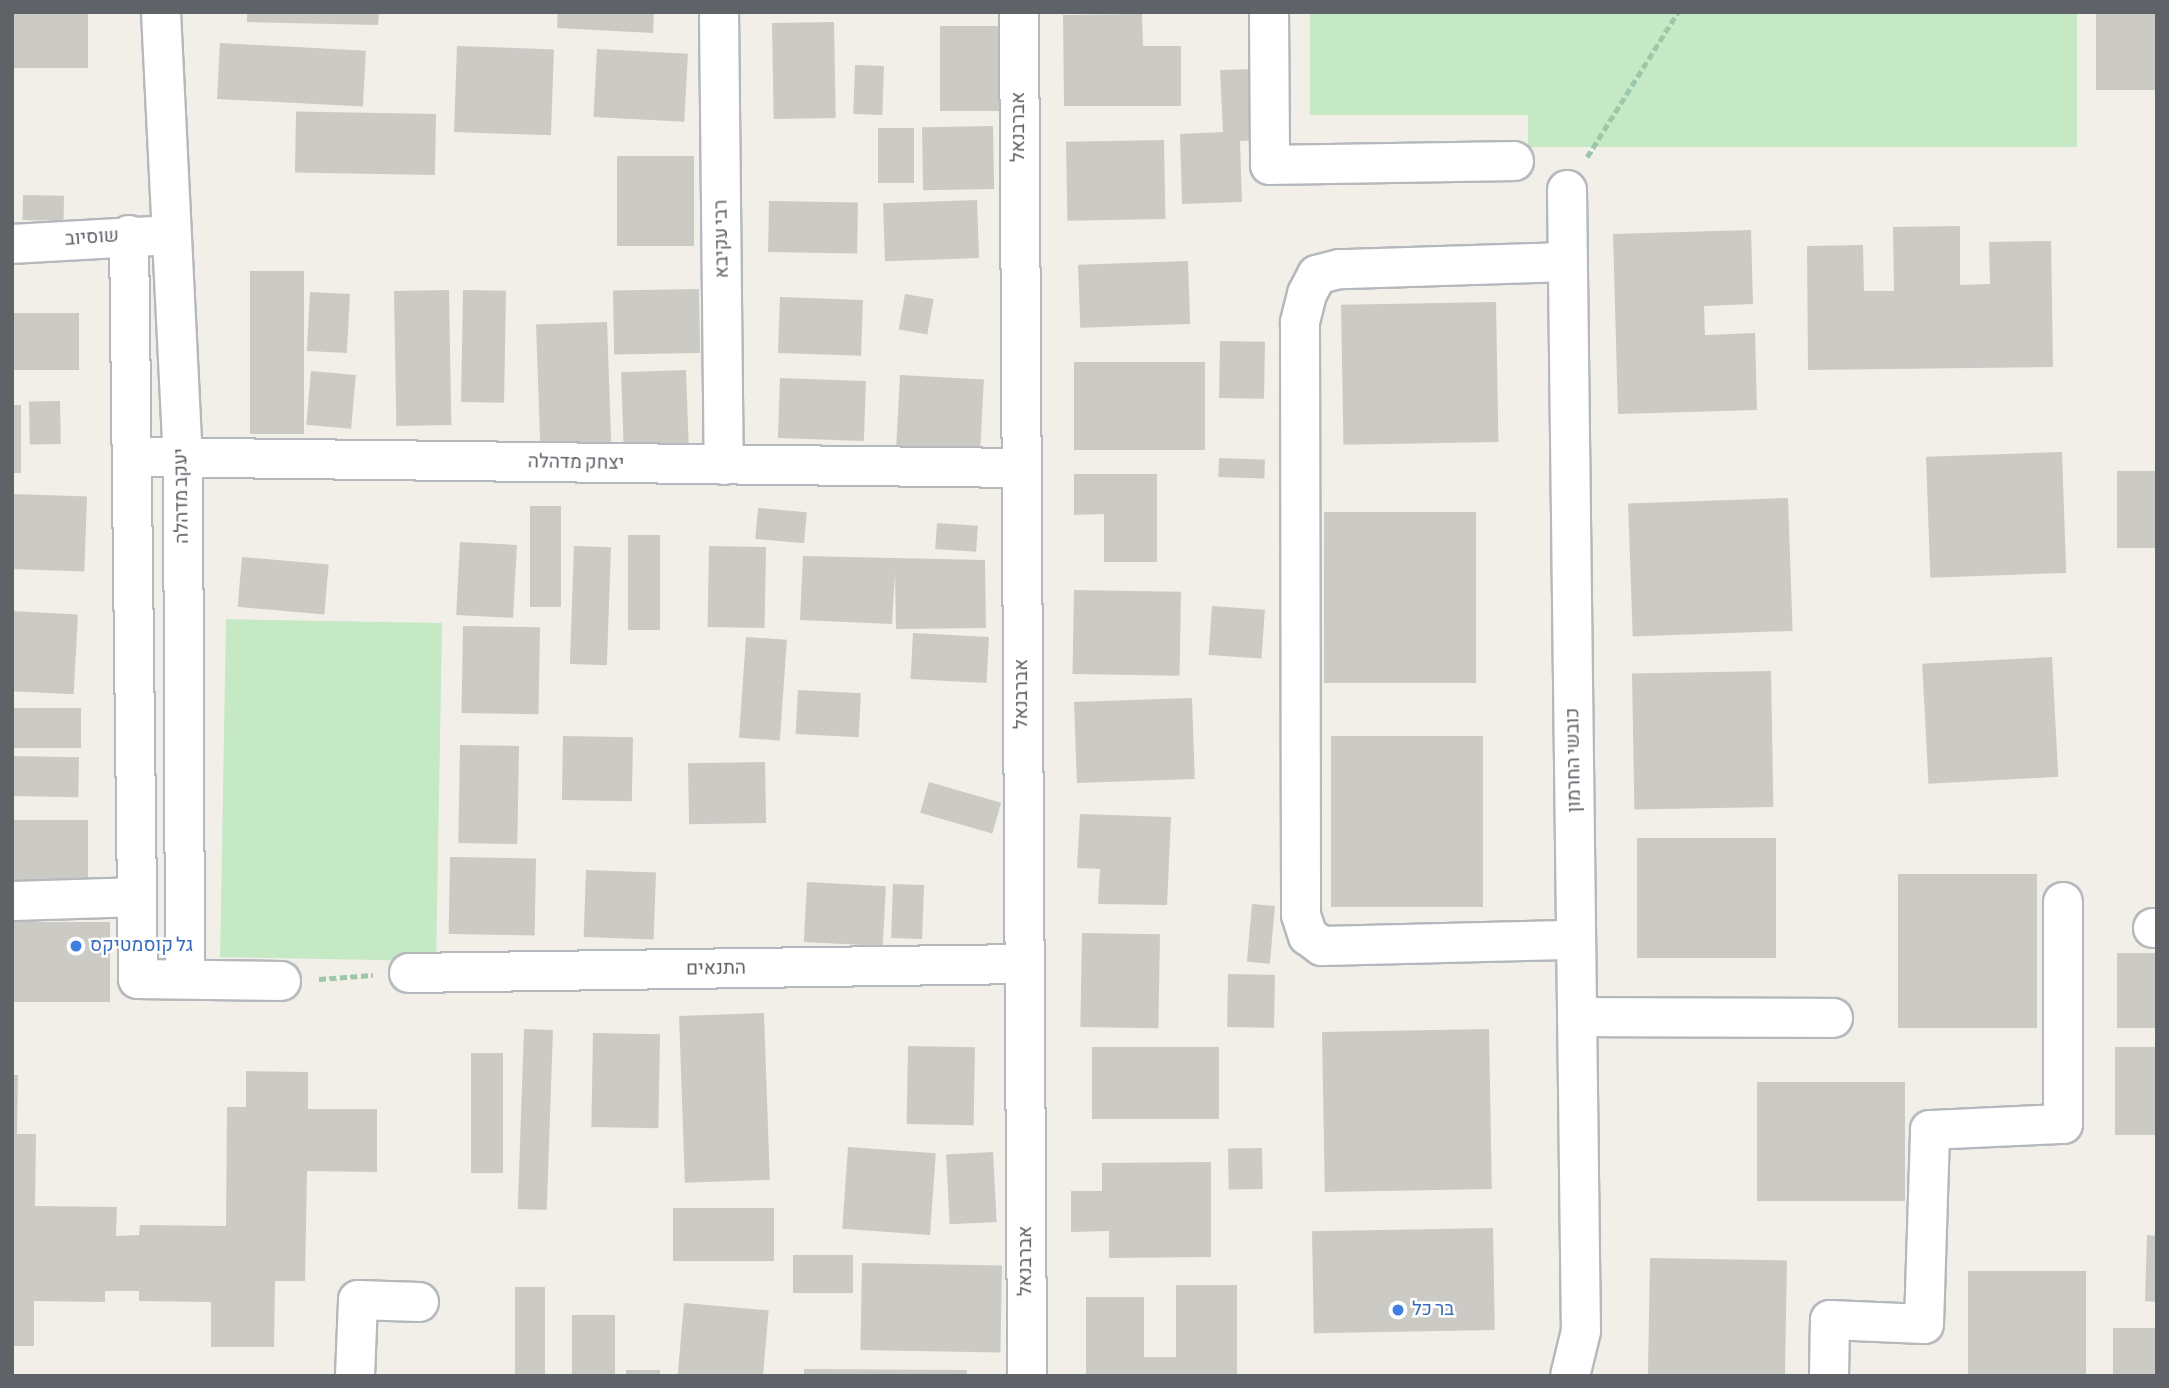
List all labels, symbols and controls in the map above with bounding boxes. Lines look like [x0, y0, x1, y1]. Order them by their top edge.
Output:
street label: אברבנאל [1008, 92, 1030, 162]
street label: רבי עקיבא [710, 199, 734, 279]
street label: שוסיוב [64, 225, 120, 251]
street label: יעקב מדהלה [170, 448, 194, 544]
street label: יצחק מדהלה [528, 451, 624, 475]
street label: אברבנאל [1011, 659, 1033, 729]
street label: כובשי החרמון [1562, 707, 1586, 813]
place label: גל קוסמטיקס [90, 935, 193, 957]
marker: גל קוסמטיקס [68, 938, 84, 954]
street label: התנאים [686, 957, 746, 981]
street label: אברבנאל [1015, 1226, 1037, 1296]
place label: בר כל [1412, 1299, 1454, 1321]
marker: בר כל [1390, 1302, 1406, 1318]

